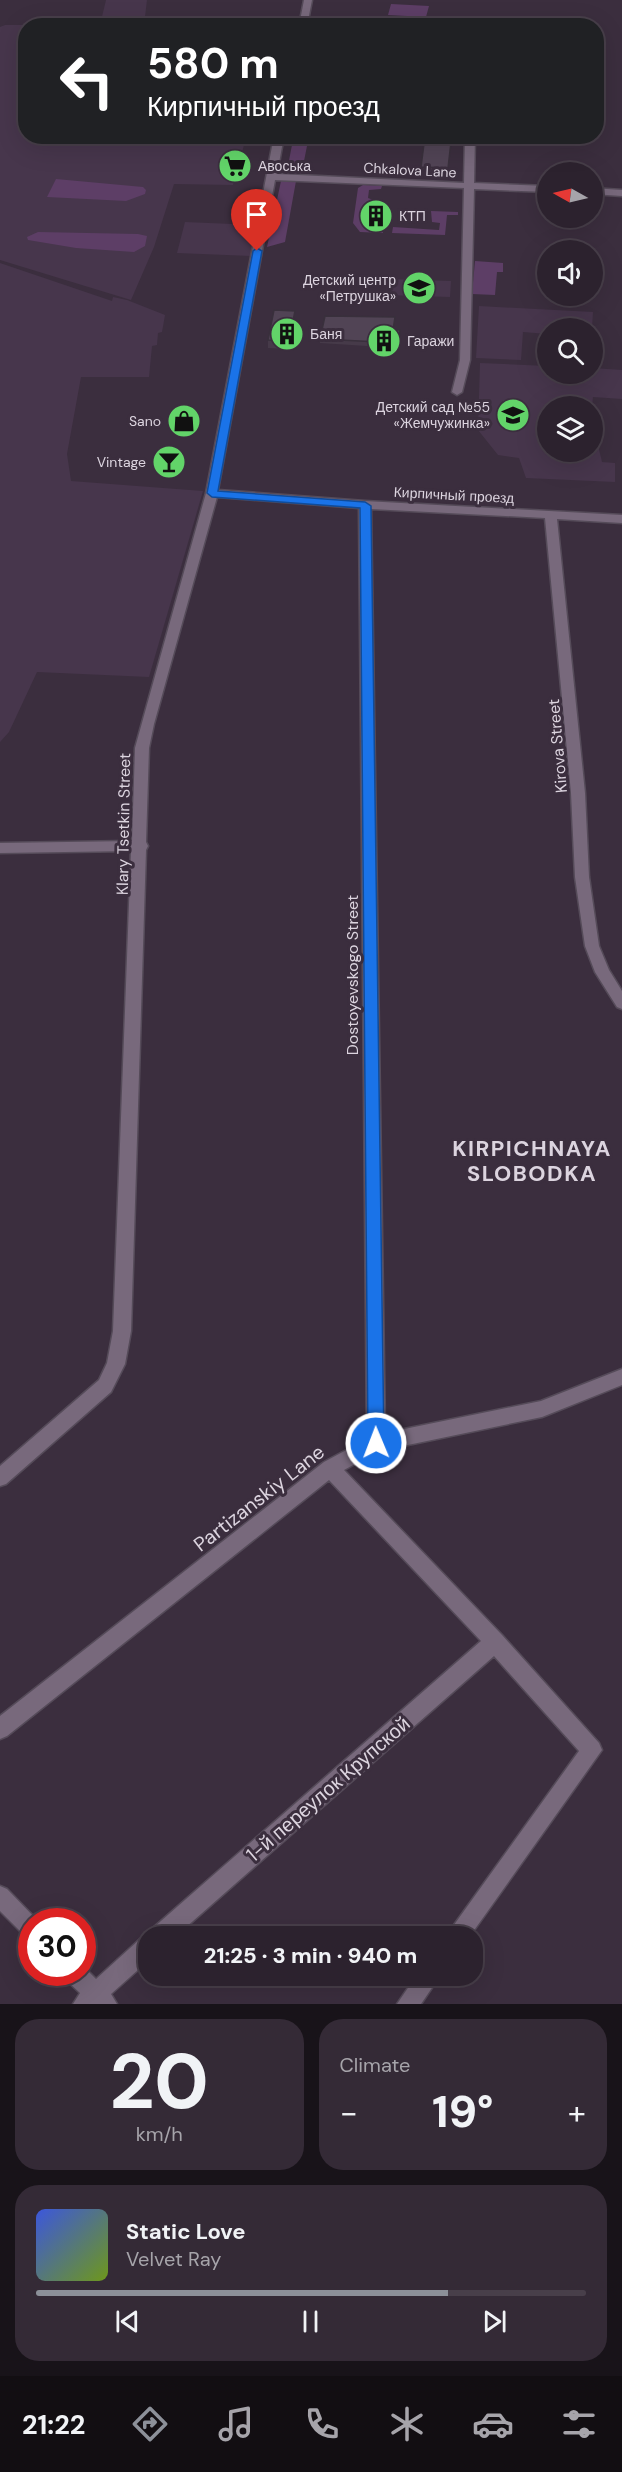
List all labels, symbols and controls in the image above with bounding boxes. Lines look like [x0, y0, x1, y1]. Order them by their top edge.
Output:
text: 580 m [147, 36, 279, 91]
icon: left [48, 42, 126, 120]
text: Кирпичный проезд [147, 89, 380, 124]
supermarket icon: Авоська [217, 148, 253, 184]
place label: Авоська [258, 157, 311, 175]
street label: Chkalova Lane [363, 159, 457, 181]
north arrow [537, 162, 603, 228]
map controls [537, 162, 603, 462]
pin [231, 189, 282, 251]
icon: arrive [240, 198, 273, 231]
building icon: КТП [358, 198, 394, 234]
place label: КТП [399, 207, 426, 225]
button: sound [537, 240, 603, 306]
school or university icon: Детский центр «Петрушка» [401, 270, 437, 306]
place label: Детский центр «Петрушка» [303, 271, 396, 305]
building icon: Баня [269, 316, 305, 352]
button: search [537, 318, 603, 384]
building icon: Гаражи [366, 323, 402, 359]
place label: Баня [310, 325, 342, 343]
place label: Гаражи [407, 332, 454, 350]
button: layers [537, 396, 603, 462]
school or university icon: Детский сад №55 «Жемчужинка» [495, 397, 531, 433]
place label: Детский сад №55 «Жемчужинка» [376, 398, 490, 432]
shop icon: Sano [166, 403, 202, 439]
place label: Sano [129, 412, 161, 430]
bar icon: Vintage [151, 444, 187, 480]
place label: Vintage [97, 453, 146, 471]
street label: Кирпичный проезд [393, 483, 515, 507]
street label: Kirova Street [543, 698, 572, 794]
street label: Klary Tsetkin Street [112, 753, 135, 895]
street label: Dostoyevskogo Street [342, 895, 363, 1055]
district label: KIRPICHNAYA SLOBODKA [452, 1134, 612, 1188]
position arrow [344, 1411, 408, 1475]
street label: Partizanskiy Lane [188, 1439, 330, 1557]
street label: 1-й переулок Крупской [241, 1711, 415, 1867]
speed limit sign: 30 [18, 1908, 96, 1986]
text: 21:25 · 3 min · 940 m [204, 1941, 417, 1970]
text: 20 [109, 2031, 209, 2132]
text: Climate [340, 2052, 410, 2078]
text: 19° [432, 2082, 494, 2141]
text: − [340, 2091, 358, 2134]
text: + [568, 2091, 586, 2134]
text: km/h [136, 2121, 183, 2147]
text: Static Love [126, 2217, 246, 2246]
text: Velvet Ray [126, 2246, 221, 2272]
icon: previous [111, 2305, 144, 2338]
icon: pause [294, 2305, 327, 2338]
icon: next [478, 2305, 511, 2338]
icon: directions [129, 2403, 171, 2445]
icon: music [215, 2403, 257, 2445]
icon: phone [301, 2403, 343, 2445]
icon: climate [386, 2403, 428, 2445]
icon: car [472, 2403, 514, 2445]
icon: filters [558, 2403, 600, 2445]
text: 21:22 [22, 2407, 85, 2442]

